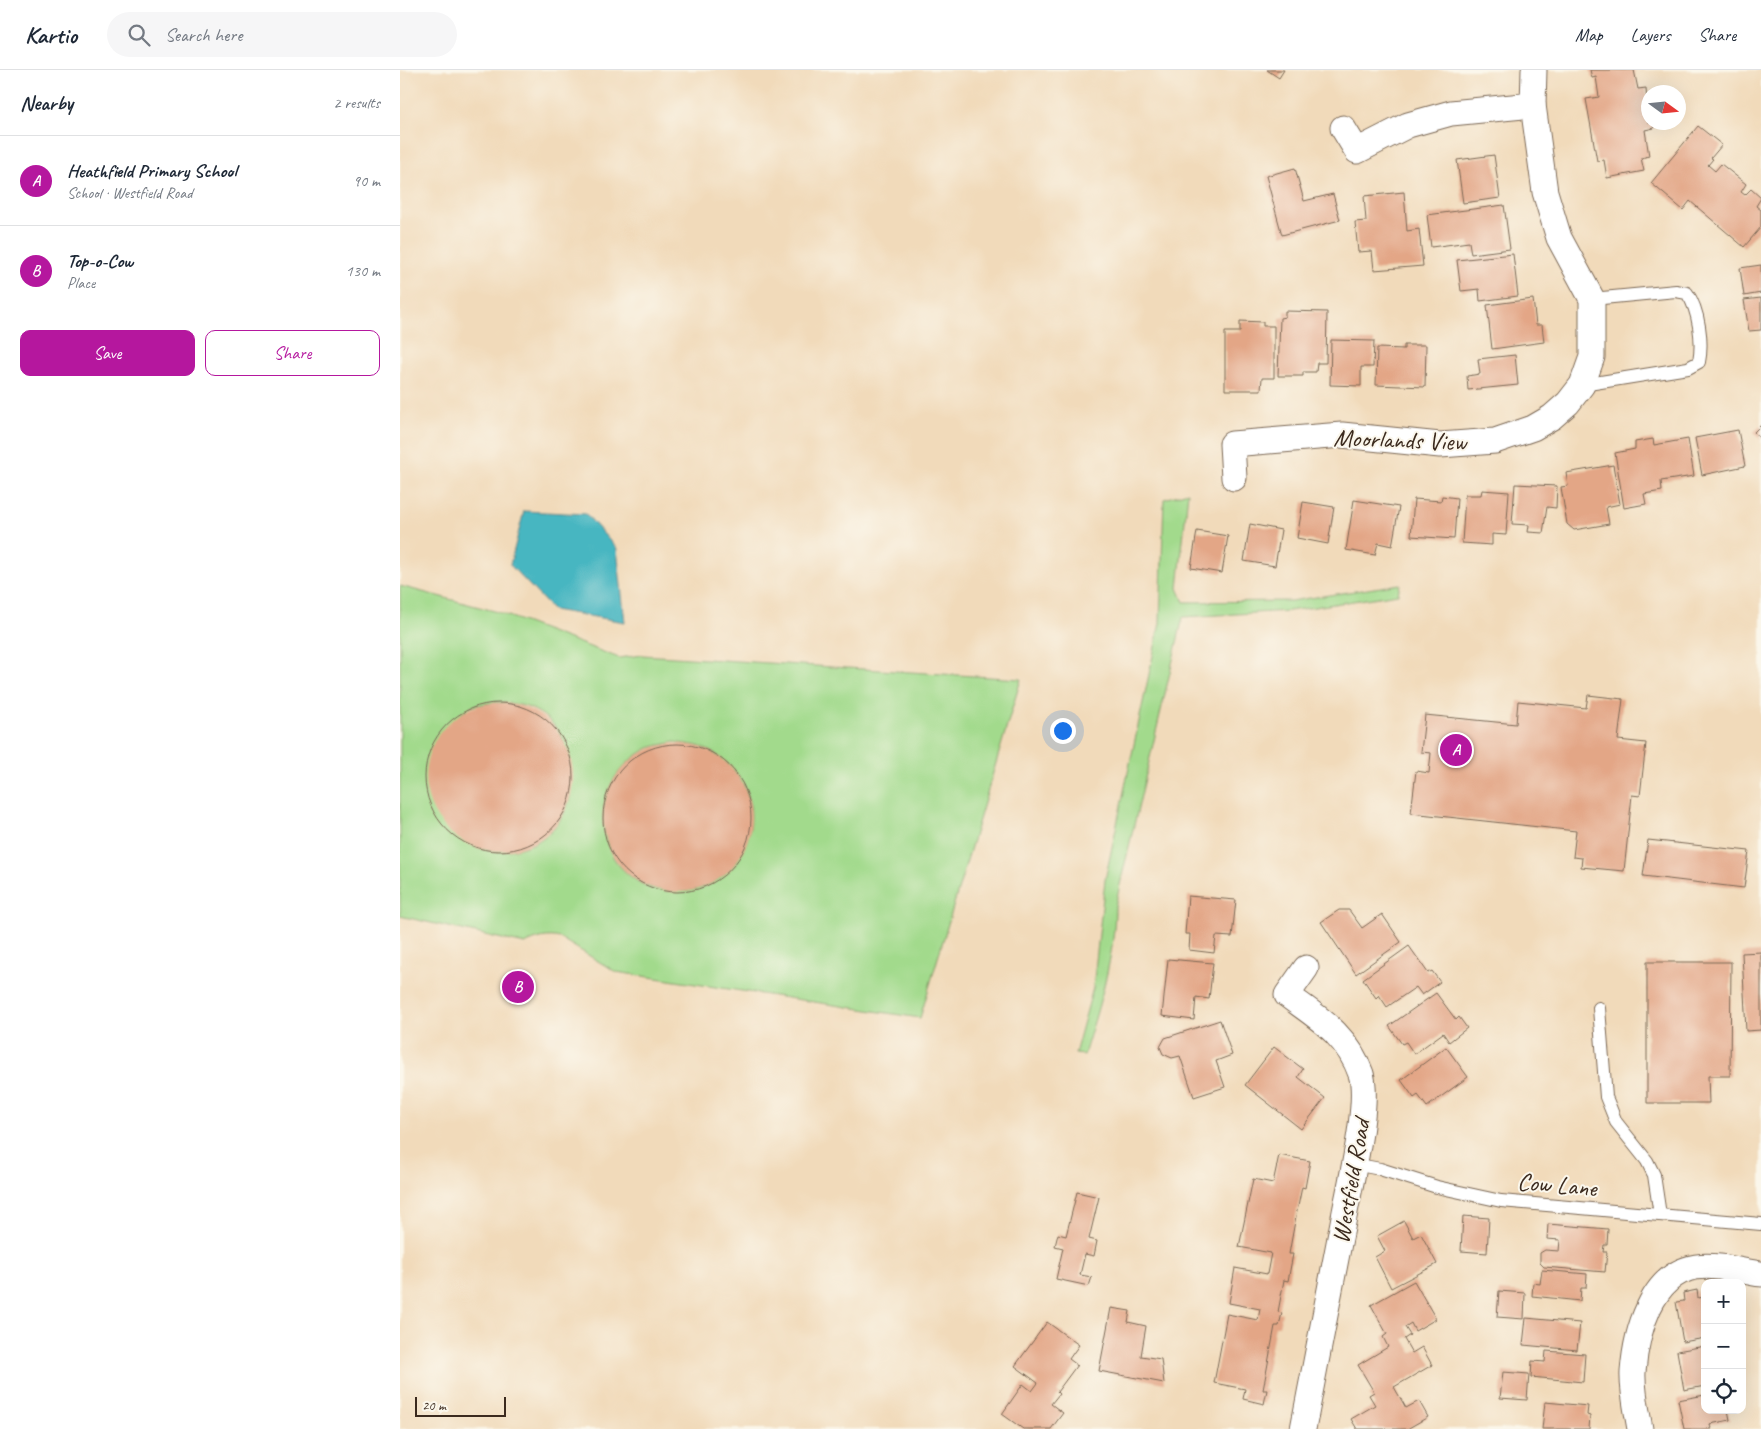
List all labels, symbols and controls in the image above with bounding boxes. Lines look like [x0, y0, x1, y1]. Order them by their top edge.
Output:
search box [107, 12, 457, 57]
text: Kartio [25, 20, 77, 50]
icon: search [125, 21, 153, 49]
text: Search here [165, 23, 242, 47]
text: Map [1575, 24, 1603, 46]
text: Layers [1631, 24, 1670, 46]
text: Share [1698, 24, 1736, 46]
north arrow [1641, 85, 1686, 130]
text: Nearby [20, 90, 73, 116]
text: 2 results [333, 93, 380, 113]
text: Heathfield Primary School [67, 159, 237, 183]
text: A [32, 171, 40, 191]
text: 90 m [353, 171, 380, 191]
text: School · Westfield Road [67, 183, 193, 203]
text: Top-o-Cow [67, 249, 133, 273]
text: B [32, 261, 40, 281]
text: 130 m [346, 261, 380, 281]
text: Place [67, 273, 95, 293]
button: Save [20, 330, 195, 376]
button: Share [205, 330, 380, 376]
street label: Moorlands View [1333, 422, 1469, 458]
your location [1050, 718, 1076, 744]
pin: A [1440, 731, 1472, 769]
pin: B [502, 968, 534, 1006]
street label: Westfield Road [1324, 1112, 1378, 1246]
street label: Cow Lane [1516, 1166, 1600, 1205]
map controls [1701, 1279, 1746, 1414]
button: + [1701, 1279, 1746, 1324]
button: − [1701, 1324, 1746, 1369]
button: locate [1701, 1369, 1746, 1414]
scale bar [415, 1394, 506, 1417]
text: 20 m [422, 1397, 446, 1414]

